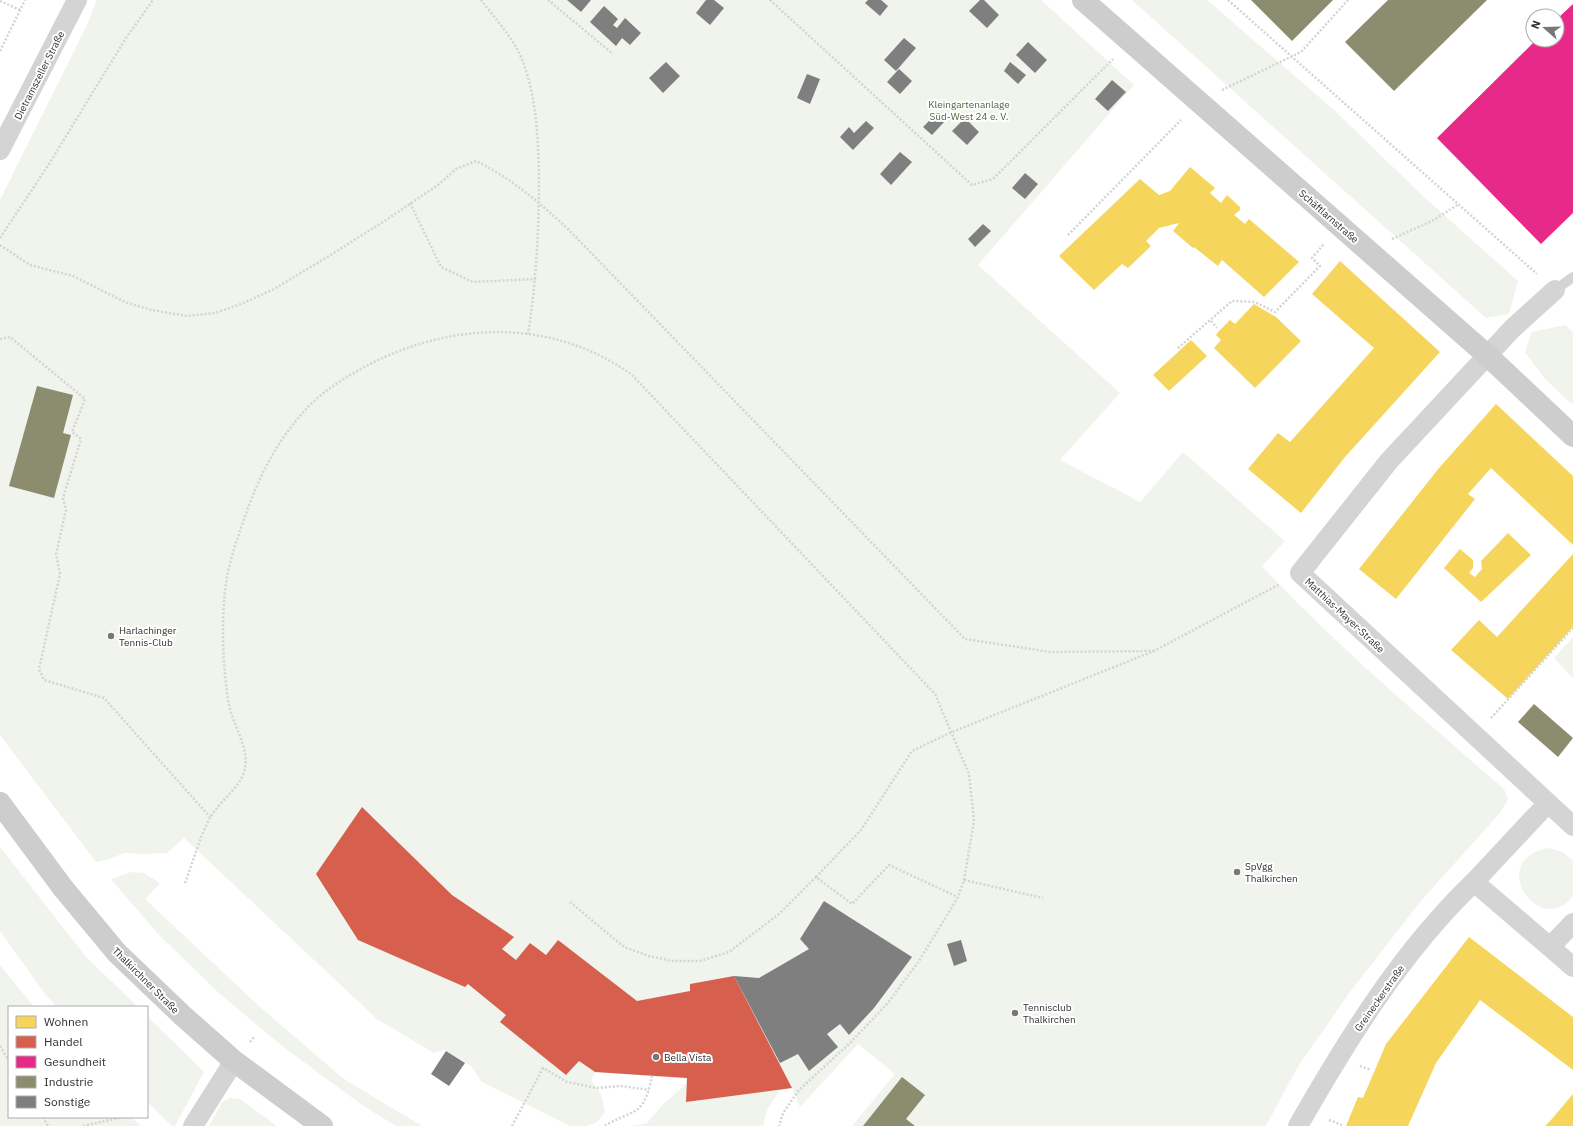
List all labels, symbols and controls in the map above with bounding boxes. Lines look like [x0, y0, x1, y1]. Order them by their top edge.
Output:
north arrow [1525, 8, 1565, 48]
text: N [1528, 18, 1544, 31]
street label: Dietramszeller Straße [11, 28, 68, 122]
park label: Kleingartenanlage Süd-West 24 e. V. [928, 98, 1010, 123]
street label: Schäftlarnstraße [1296, 187, 1362, 246]
street label: Matthias-Mayer-Straße [1302, 575, 1387, 656]
place label: Harlachinger Tennis-Club [119, 624, 177, 649]
marker: Harlachinger Tennis-Club [106, 631, 116, 641]
place label: SpVgg Thalkirchen [1245, 860, 1298, 885]
marker: SpVgg Thalkirchen [1232, 867, 1242, 877]
street label: Thalkirchner Straße [110, 944, 182, 1017]
street label: Greineckerstraße [1352, 962, 1407, 1034]
place label: Tennisclub Thalkirchen [1023, 1001, 1076, 1026]
legend [8, 1006, 148, 1118]
marker: Tennisclub Thalkirchen [1010, 1008, 1020, 1018]
text: Wohnen [44, 1014, 88, 1029]
text: Handel [44, 1034, 83, 1049]
place label: Bella Vista [664, 1051, 712, 1064]
marker: Bella Vista [651, 1052, 661, 1062]
text: Gesundheit [44, 1054, 106, 1069]
text: Industrie [44, 1074, 94, 1089]
text: Sonstige [44, 1094, 91, 1109]

